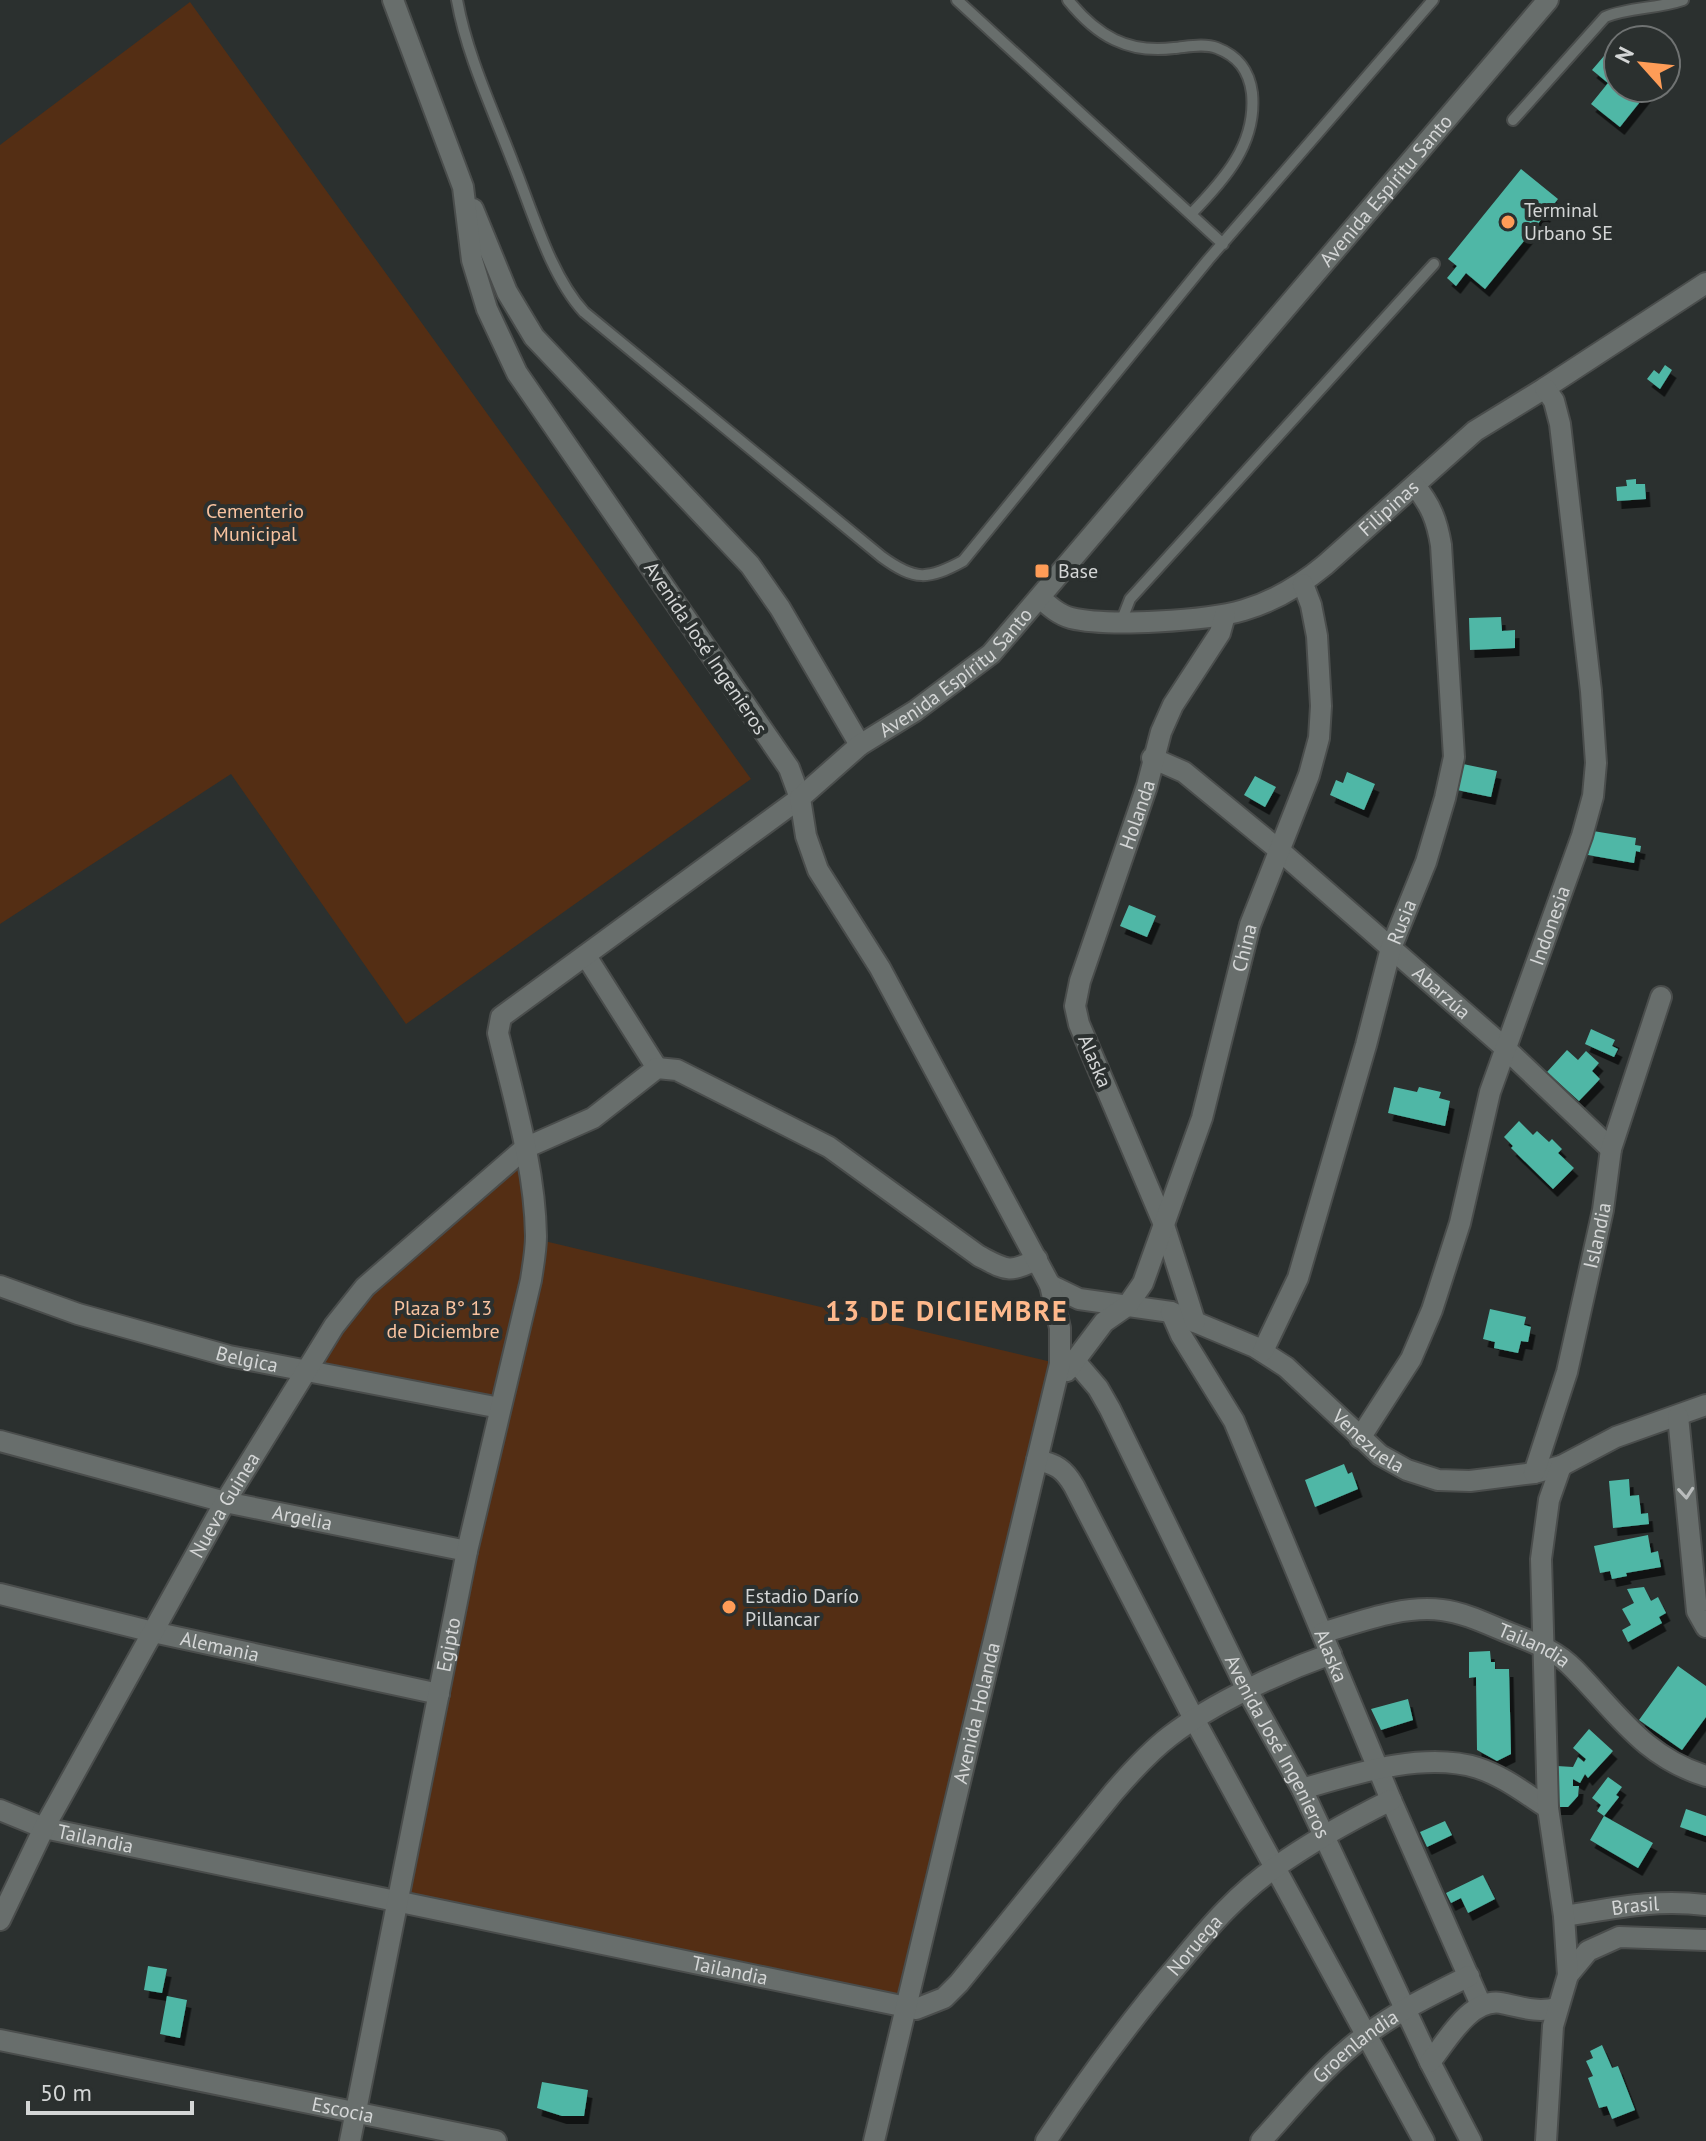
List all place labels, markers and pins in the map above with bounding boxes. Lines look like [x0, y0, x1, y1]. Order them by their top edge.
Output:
place label: Terminal Urbano SE [1524, 197, 1613, 246]
marker: Terminal Urbano SE [1499, 213, 1517, 231]
place label: Base [1058, 558, 1098, 584]
marker: Base [1033, 562, 1051, 580]
place label: Estadio Darío Pillancar [745, 1583, 859, 1632]
marker: Estadio Darío Pillancar [720, 1598, 738, 1616]

